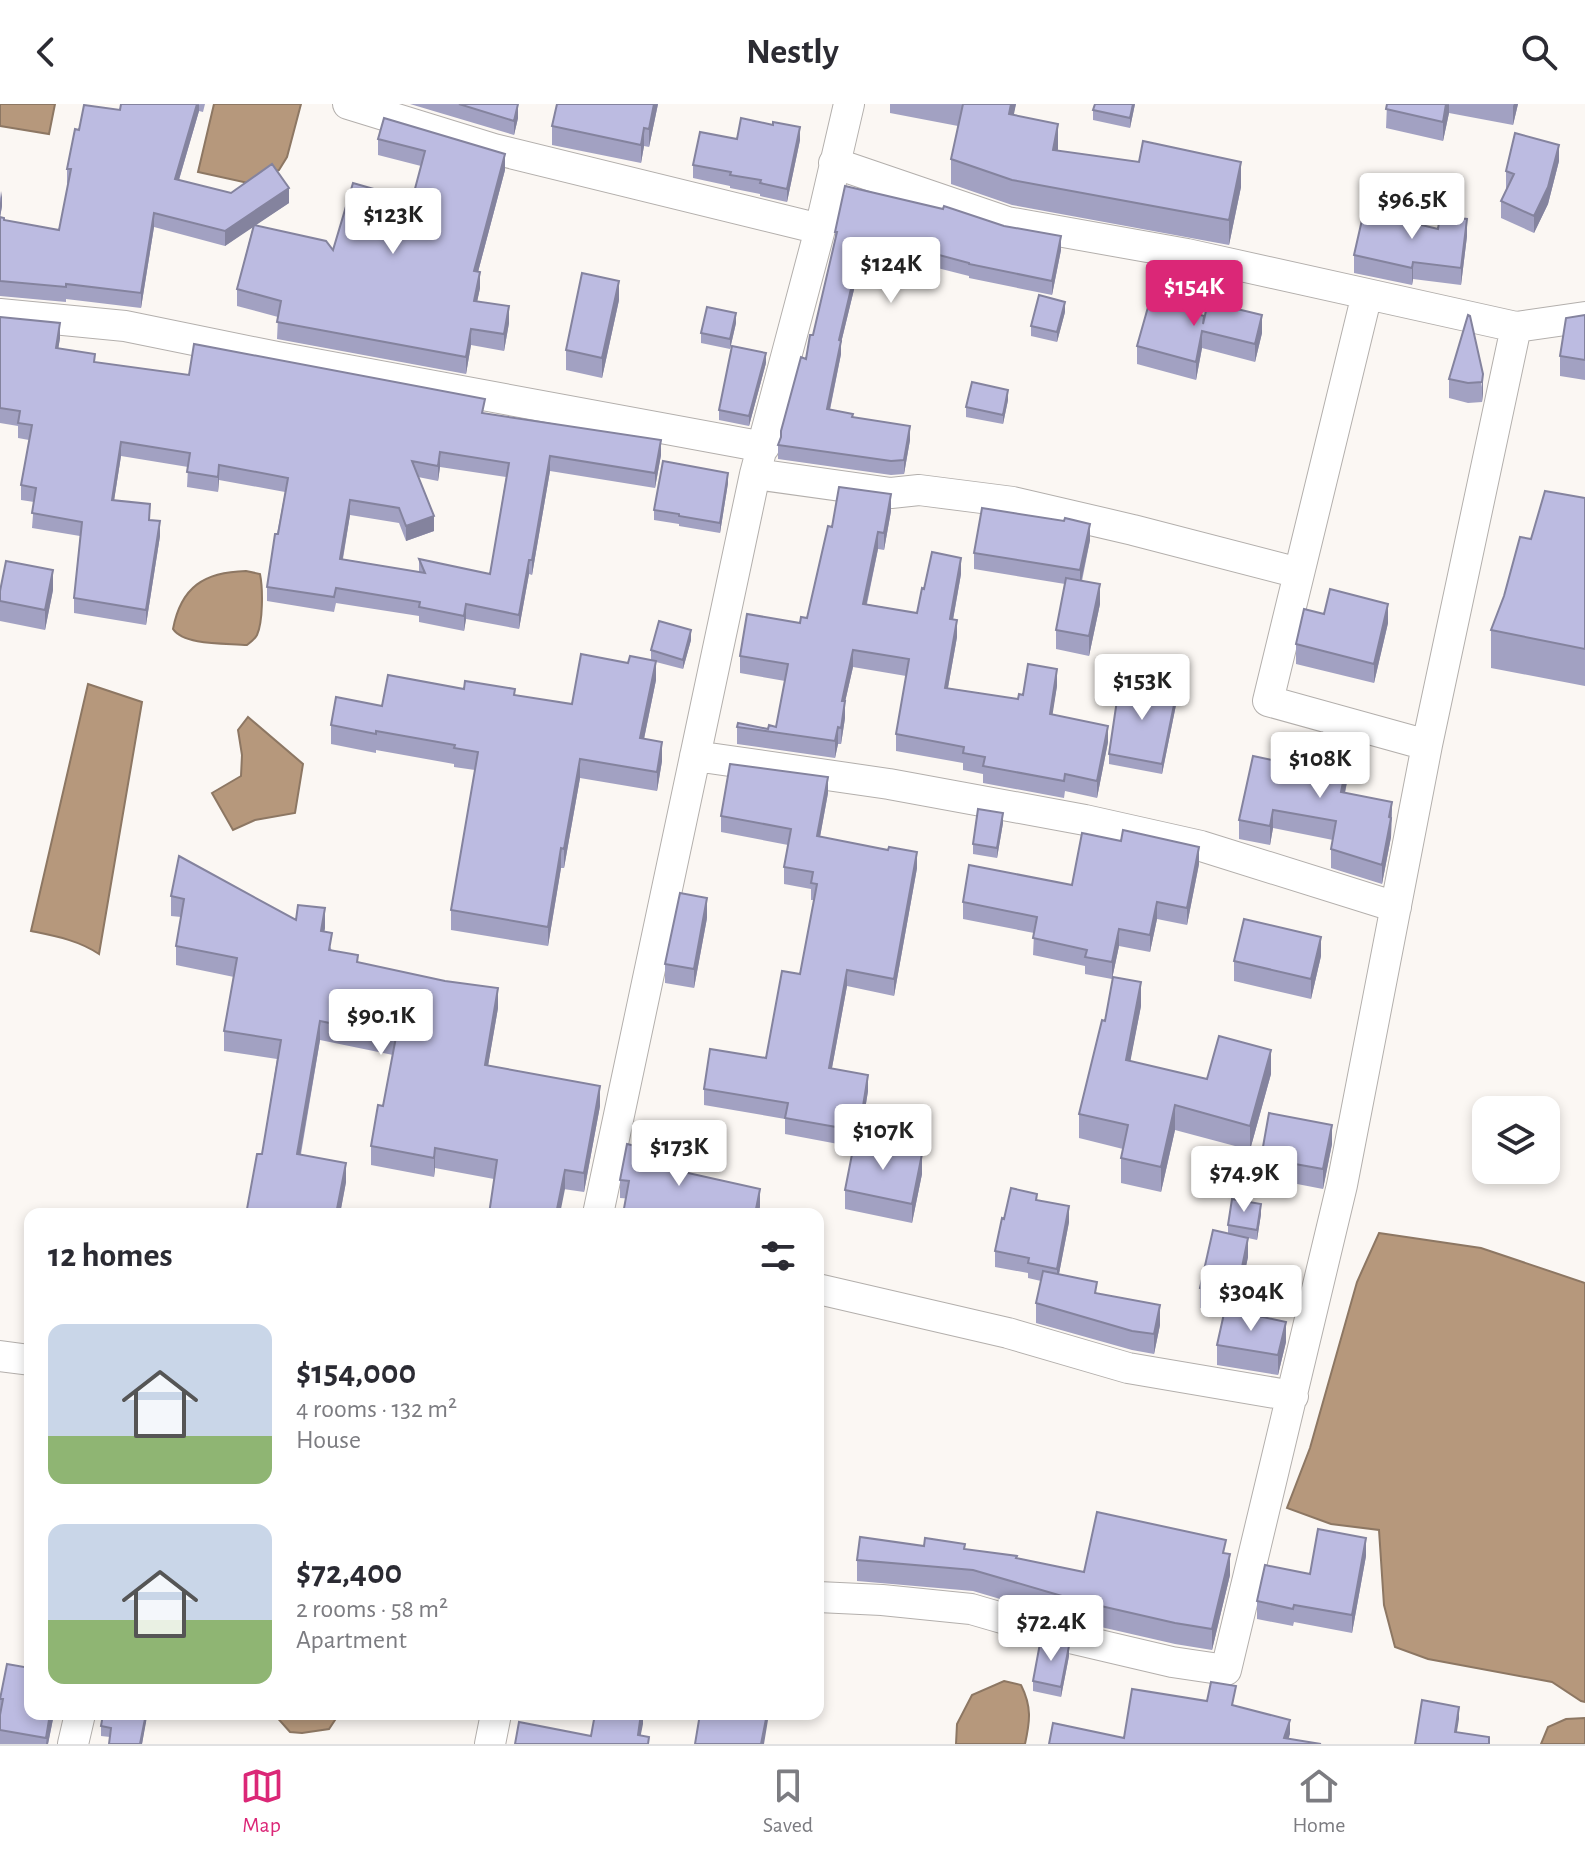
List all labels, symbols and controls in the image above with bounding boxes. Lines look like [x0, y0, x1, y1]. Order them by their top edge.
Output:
icon: back [24, 30, 68, 74]
icon: search [1517, 30, 1561, 74]
text: Nestly [746, 34, 839, 70]
pin: $96.5K [1347, 173, 1477, 241]
text: $96.5K [1377, 186, 1447, 212]
pin: $123K [337, 188, 449, 256]
text: $123K [363, 201, 423, 227]
pin: $124K [835, 237, 947, 305]
text: $124K [860, 250, 922, 276]
pin: $154K [1138, 260, 1250, 328]
text: $154K [1164, 273, 1224, 299]
pin: $153K [1086, 654, 1198, 722]
text: $153K [1113, 667, 1171, 693]
pin: $108K [1264, 732, 1376, 800]
text: $108K [1289, 745, 1351, 771]
pin: $90.1K [316, 989, 446, 1057]
text: $90.1K [347, 1002, 415, 1028]
map controls [1472, 1096, 1560, 1184]
button: layers [1472, 1096, 1560, 1184]
pin: $107K [827, 1104, 939, 1172]
text: $107K [852, 1117, 914, 1143]
pin: $173K [623, 1120, 735, 1188]
text: $173K [650, 1133, 708, 1159]
pin: $74.9K [1179, 1146, 1309, 1214]
text: $74.9K [1209, 1159, 1279, 1185]
icon: filters [756, 1234, 800, 1278]
text: 12 homes [48, 1239, 173, 1273]
pin: $304K [1195, 1265, 1307, 1333]
text: $304K [1219, 1278, 1283, 1304]
icon: home [112, 1356, 208, 1452]
text: $154,000 [296, 1356, 416, 1390]
text: 4 rooms · 132 m² [296, 1396, 457, 1422]
text: House [296, 1427, 361, 1453]
icon: home [112, 1556, 208, 1652]
text: $72,400 [296, 1556, 402, 1590]
pin: $72.4K [986, 1595, 1116, 1663]
text: 2 rooms · 58 m² [296, 1596, 448, 1622]
text: $72.4K [1016, 1608, 1086, 1634]
text: Apartment [296, 1627, 407, 1653]
tab: Map [240, 1764, 284, 1838]
tab: Saved [763, 1764, 813, 1838]
tab: Home [1292, 1764, 1345, 1838]

